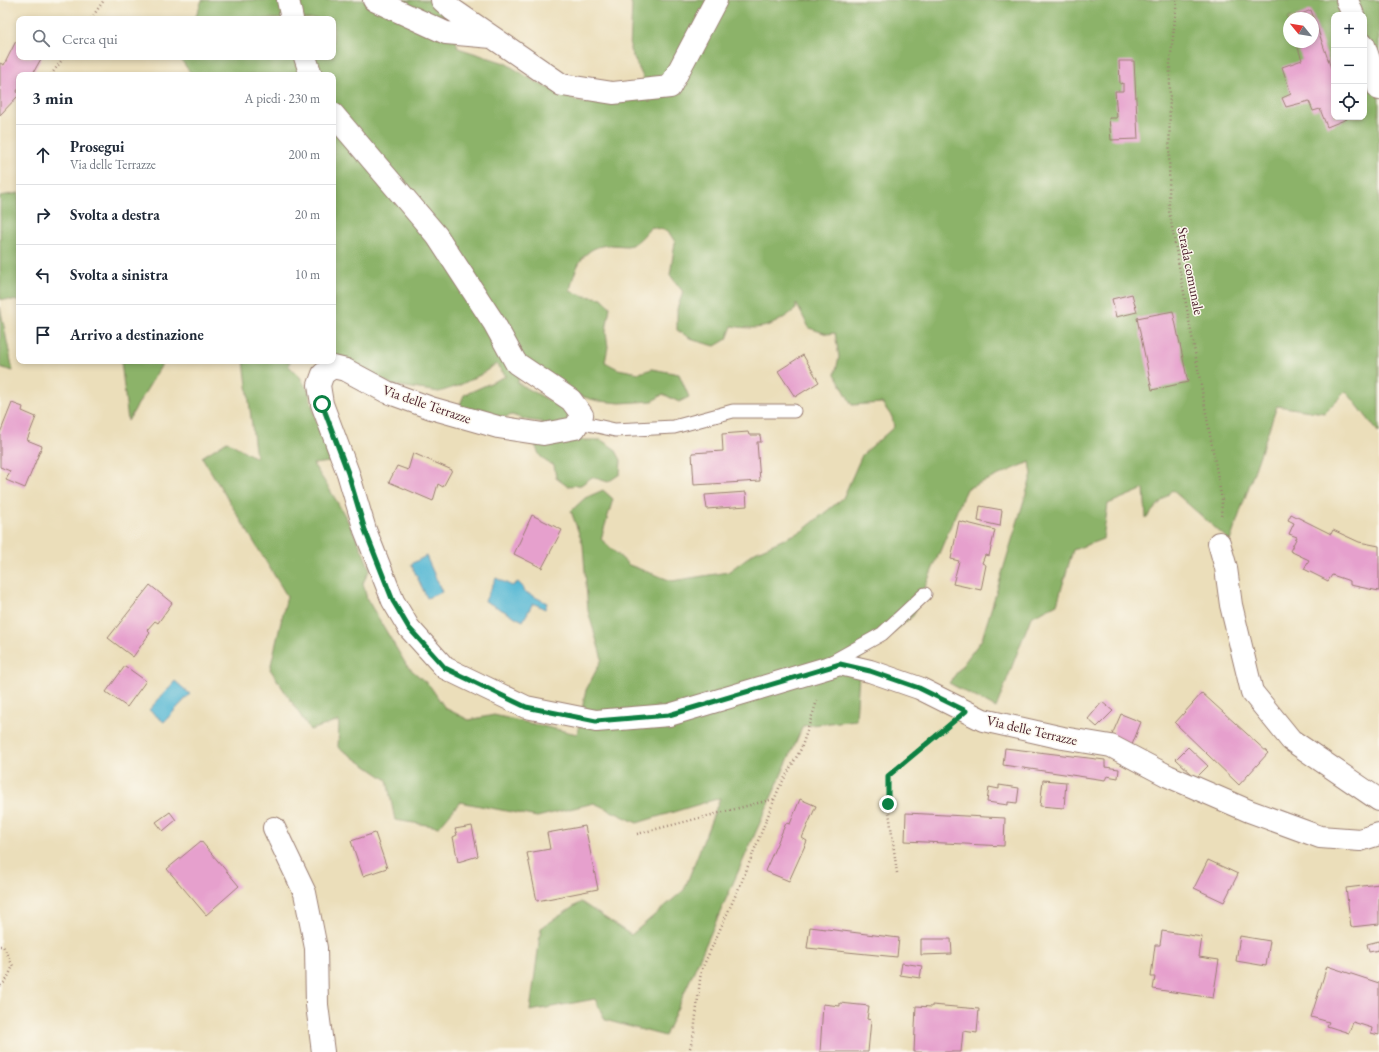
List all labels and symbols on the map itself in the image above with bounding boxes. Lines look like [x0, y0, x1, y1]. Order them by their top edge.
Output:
north arrow [1283, 12, 1319, 48]
street label: Strada comunale [1174, 226, 1208, 317]
street label: Via delle Terrazze [380, 380, 474, 428]
route start [313, 395, 331, 413]
street label: Via delle Terrazze [985, 711, 1080, 749]
route end [879, 795, 897, 813]

